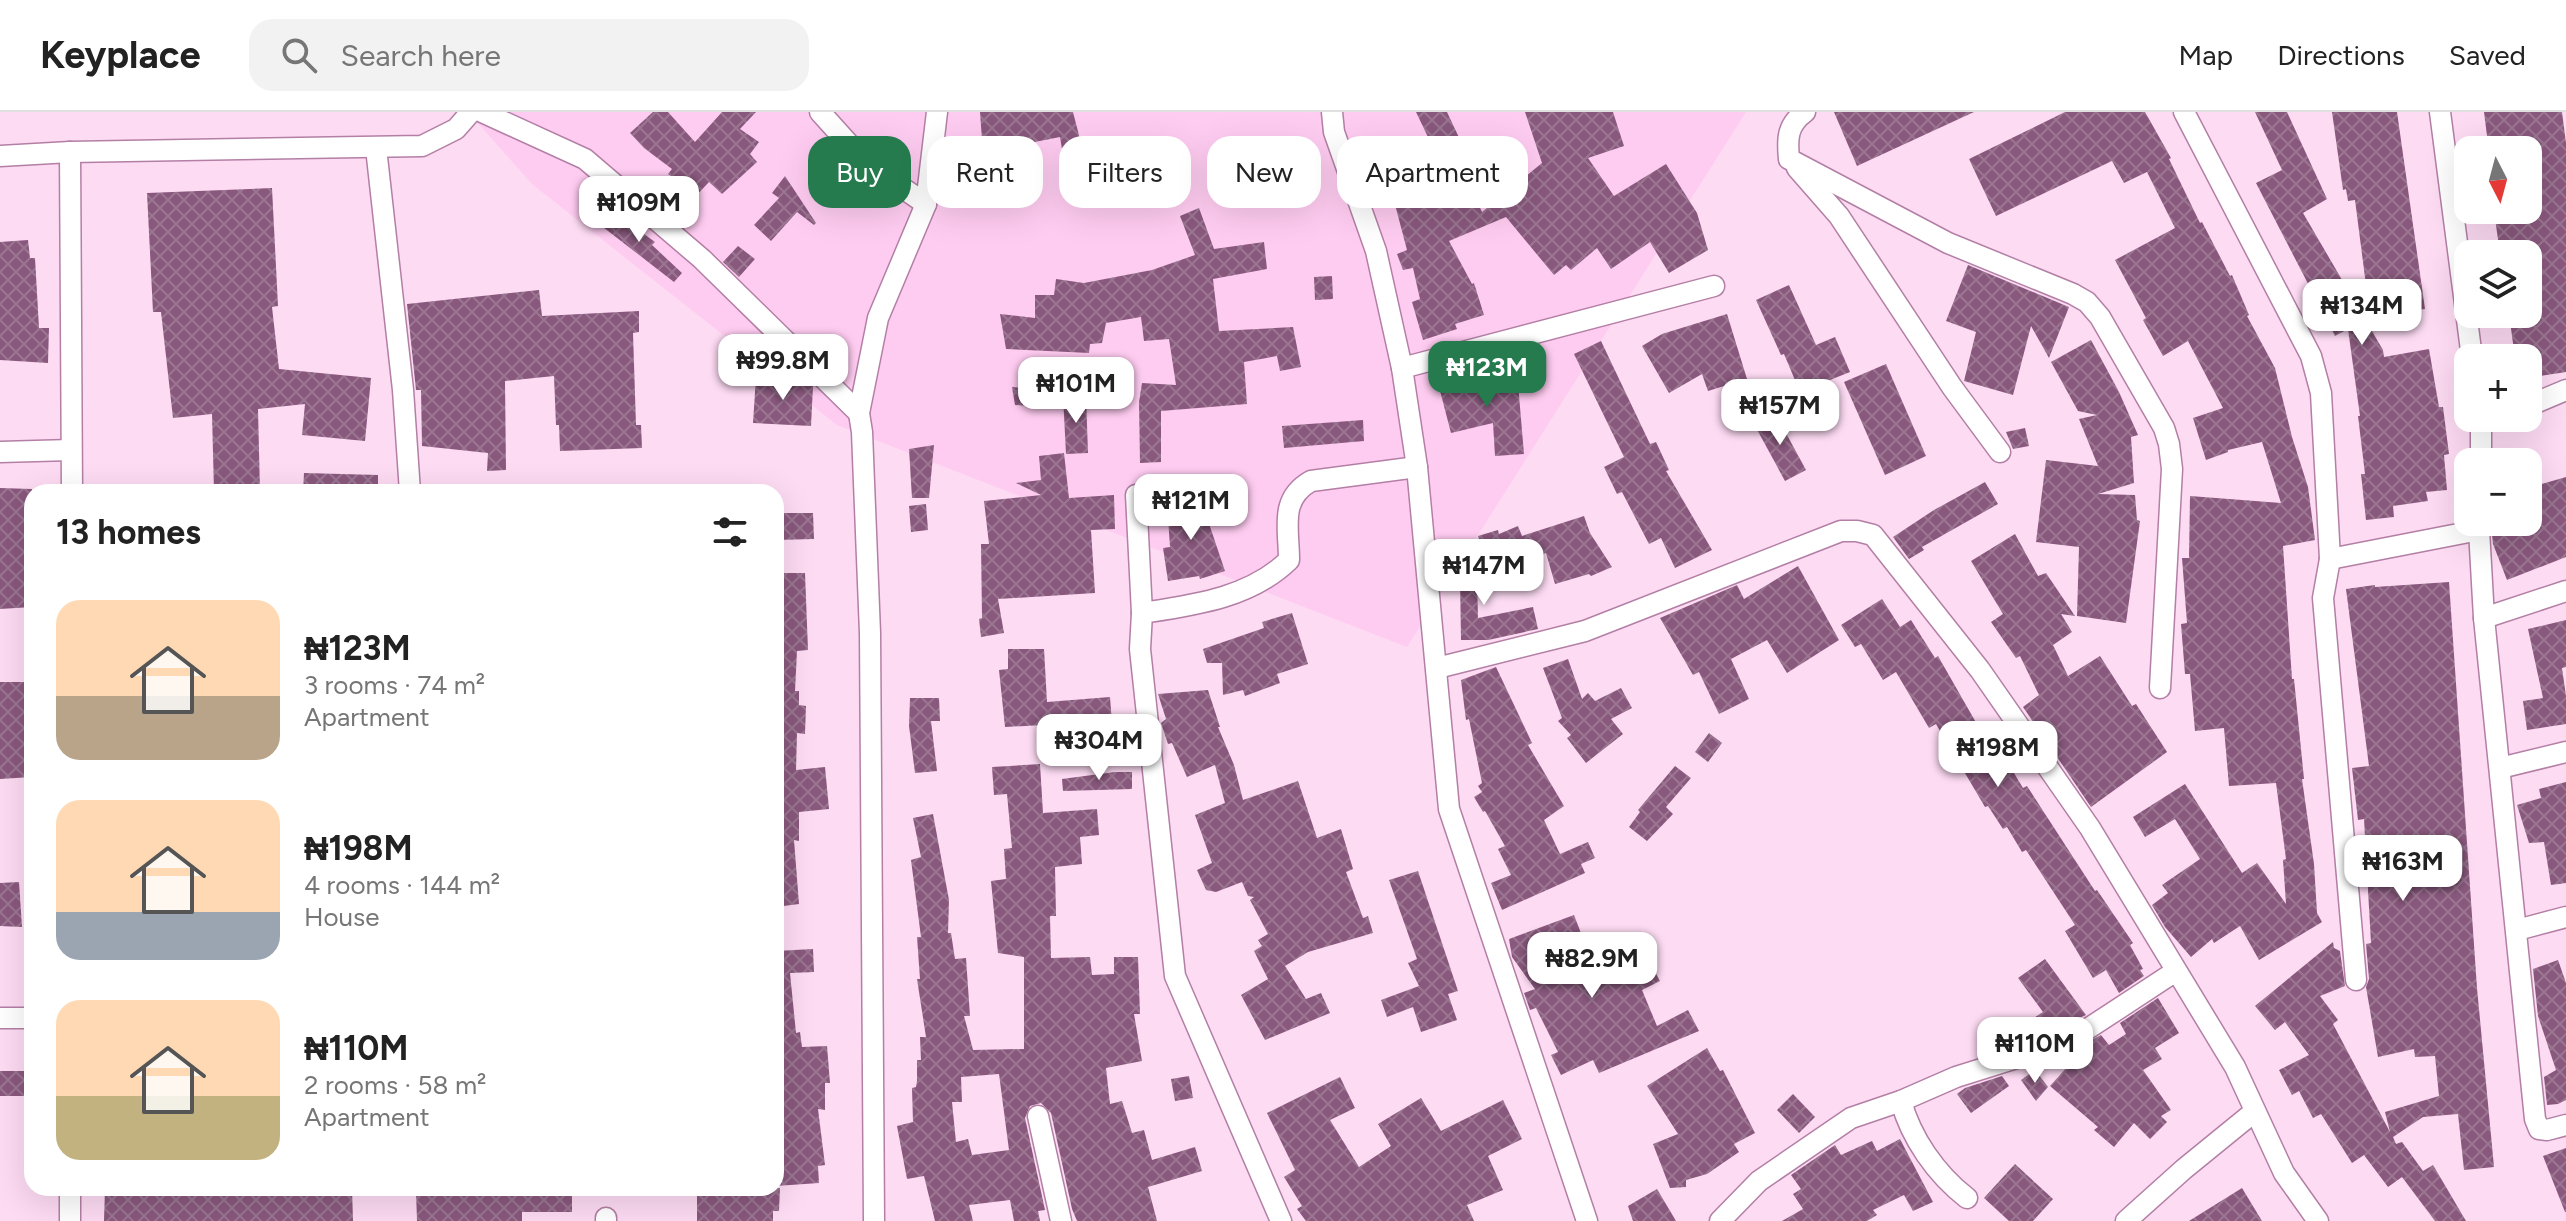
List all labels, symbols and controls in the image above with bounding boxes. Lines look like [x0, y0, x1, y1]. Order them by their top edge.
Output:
search box [249, 19, 809, 91]
text: Keyplace [40, 32, 201, 78]
icon: search [277, 33, 321, 77]
text: Search here [341, 37, 501, 74]
text: Map [2179, 38, 2233, 72]
text: Directions [2277, 38, 2405, 72]
text: Saved [2449, 38, 2526, 72]
chip: Buy [808, 136, 911, 208]
chip: Rent [927, 136, 1043, 208]
chip: Filters [1059, 136, 1191, 208]
chip: New [1207, 136, 1321, 208]
chip: Apartment [1337, 136, 1528, 208]
north arrow [2454, 136, 2542, 224]
map controls [2454, 136, 2542, 536]
pin: ₦109M [583, 176, 695, 244]
text: ₦109M [597, 186, 681, 218]
button: layers [2454, 240, 2542, 328]
pin: ₦134M [2306, 279, 2418, 347]
text: ₦134M [2321, 289, 2403, 321]
pin: ₦99.8M [718, 334, 848, 402]
pin: ₦123M [1431, 341, 1543, 409]
text: ₦99.8M [736, 344, 830, 376]
button: + [2454, 344, 2542, 432]
text: ₦123M [1446, 351, 1528, 383]
pin: ₦101M [1020, 357, 1132, 425]
text: ₦101M [1036, 367, 1116, 399]
pin: ₦157M [1724, 379, 1836, 447]
text: ₦157M [1739, 389, 1821, 421]
button: − [2454, 448, 2542, 536]
pin: ₦121M [1135, 474, 1247, 542]
text: ₦121M [1152, 484, 1230, 516]
icon: filters [708, 510, 752, 554]
text: 13 homes [56, 512, 201, 553]
pin: ₦147M [1428, 539, 1540, 607]
text: ₦147M [1443, 549, 1525, 581]
text: ₦123M [304, 628, 411, 669]
icon: home [120, 632, 216, 728]
text: 3 rooms · 74 m² [304, 669, 485, 701]
text: Apartment [304, 701, 430, 733]
pin: ₦304M [1043, 714, 1155, 782]
pin: ₦198M [1942, 721, 2054, 789]
text: ₦304M [1055, 724, 1143, 756]
text: ₦198M [1956, 731, 2040, 763]
text: ₦198M [304, 828, 413, 869]
icon: home [120, 832, 216, 928]
pin: ₦163M [2347, 835, 2459, 903]
text: ₦163M [2362, 845, 2444, 877]
text: 4 rooms · 144 m² [304, 869, 500, 901]
text: House [304, 901, 379, 933]
pin: ₦82.9M [1527, 932, 1657, 1000]
text: ₦82.9M [1545, 942, 1639, 974]
pin: ₦110M [1979, 1017, 2091, 1085]
text: ₦110M [1995, 1027, 2075, 1059]
text: ₦110M [304, 1028, 408, 1069]
icon: home [120, 1032, 216, 1128]
text: 2 rooms · 58 m² [304, 1069, 486, 1101]
text: Apartment [304, 1101, 430, 1133]

